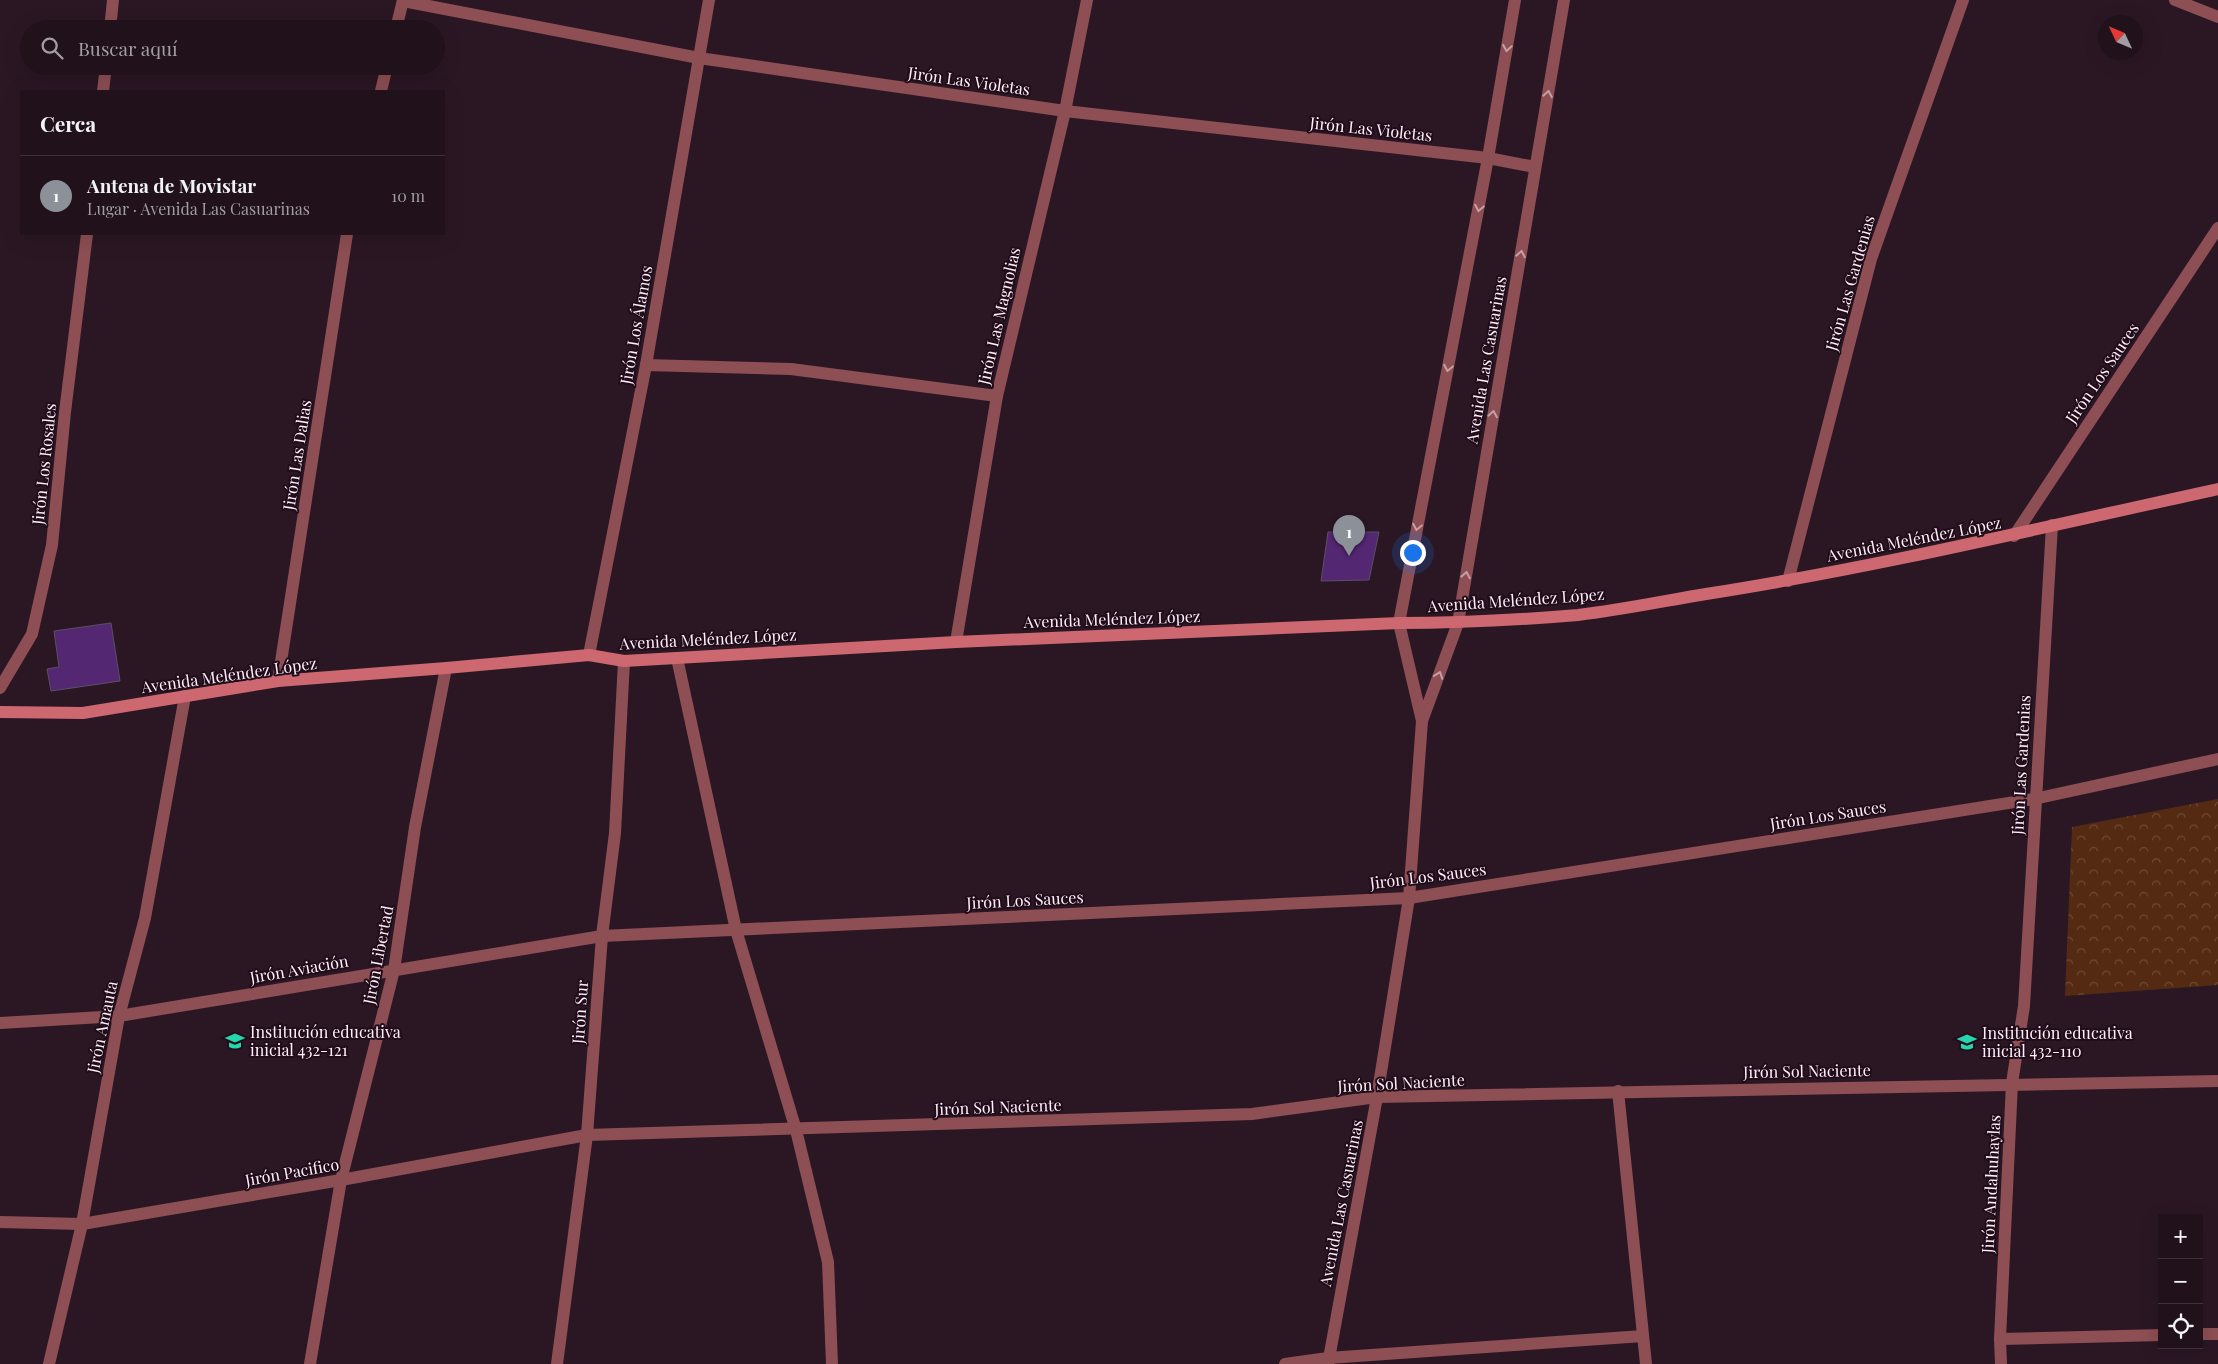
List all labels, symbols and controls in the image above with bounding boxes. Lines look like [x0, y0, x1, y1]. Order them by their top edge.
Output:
north arrow [2098, 15, 2143, 60]
search box [20, 20, 445, 75]
icon: search [38, 34, 66, 62]
text: Buscar aquí [78, 35, 178, 61]
one-way arrow [1502, 44, 1512, 52]
street label: Jirón Las Violetas [906, 61, 1031, 99]
one-way arrow [1543, 90, 1553, 98]
text: Cerca [40, 109, 96, 137]
street label: Jirón Las Violetas [1308, 112, 1433, 145]
text: Antena de Movistar [87, 172, 256, 198]
text: 1 [53, 185, 59, 206]
text: 10 m [391, 185, 425, 206]
text: Lugar · Avenida Las Casuarinas [87, 198, 310, 219]
one-way arrow [1474, 204, 1484, 213]
street label: Jirón Las Gardenias [1820, 213, 1879, 354]
street label: Jirón Las Magnolias [972, 245, 1025, 388]
one-way arrow [1515, 250, 1525, 259]
street label: Jirón Los Álamos [615, 264, 656, 387]
street label: Avenida Las Casuarinas [1460, 275, 1511, 446]
street label: Jirón Los Sauces [2060, 318, 2143, 428]
one-way arrow [1443, 363, 1454, 372]
street label: Jirón Las Dalias [277, 398, 316, 513]
street label: Jirón Los Rosales [27, 402, 60, 527]
one-way arrow [1488, 410, 1498, 419]
street label: Avenida Meléndez López [1824, 511, 2003, 566]
pin: 1 [1333, 515, 1365, 556]
one-way arrow [1413, 523, 1423, 532]
your location [1400, 540, 1426, 566]
one-way arrow [1461, 570, 1471, 579]
street label: Avenida Meléndez López [1426, 583, 1605, 616]
street label: Avenida Meléndez López [1022, 605, 1201, 632]
street label: Avenida Meléndez López [618, 623, 797, 654]
street label: Avenida Meléndez López [139, 652, 318, 697]
one-way arrow [1433, 671, 1443, 680]
street label: Jirón Las Gardenias [2006, 694, 2035, 836]
street label: Jirón Los Sauces [1767, 795, 1887, 834]
street label: Jirón Los Sauces [1368, 858, 1487, 893]
street label: Jirón Los Sauces [965, 886, 1084, 913]
street label: Jirón Libertad [357, 904, 397, 1007]
street label: Jirón Aviación [247, 949, 350, 988]
street label: Jirón Amauta [81, 979, 122, 1076]
street label: Jirón Sur [567, 979, 592, 1046]
place label: Institución educativa inicial 432-121 [250, 1021, 401, 1060]
place label: Institución educativa inicial 432-110 [1982, 1022, 2133, 1061]
school or university icon: Institución educativa inicial 432-121 [224, 1030, 246, 1052]
school or university icon: Institución educativa inicial 432-110 [1956, 1031, 1978, 1053]
street label: Jirón Sol Naciente [1742, 1059, 1871, 1082]
street label: Jirón Sol Naciente [1336, 1069, 1465, 1096]
street label: Jirón Sol Naciente [933, 1094, 1062, 1119]
street label: Jirón Andahuhaylas [1976, 1114, 2005, 1255]
street label: Avenida Las Casuarinas [1314, 1118, 1367, 1289]
street label: Jirón Pacifico [242, 1153, 341, 1190]
map controls [2158, 1214, 2203, 1349]
button: + [2158, 1214, 2203, 1259]
button: − [2158, 1259, 2203, 1304]
button: locate [2158, 1304, 2203, 1349]

